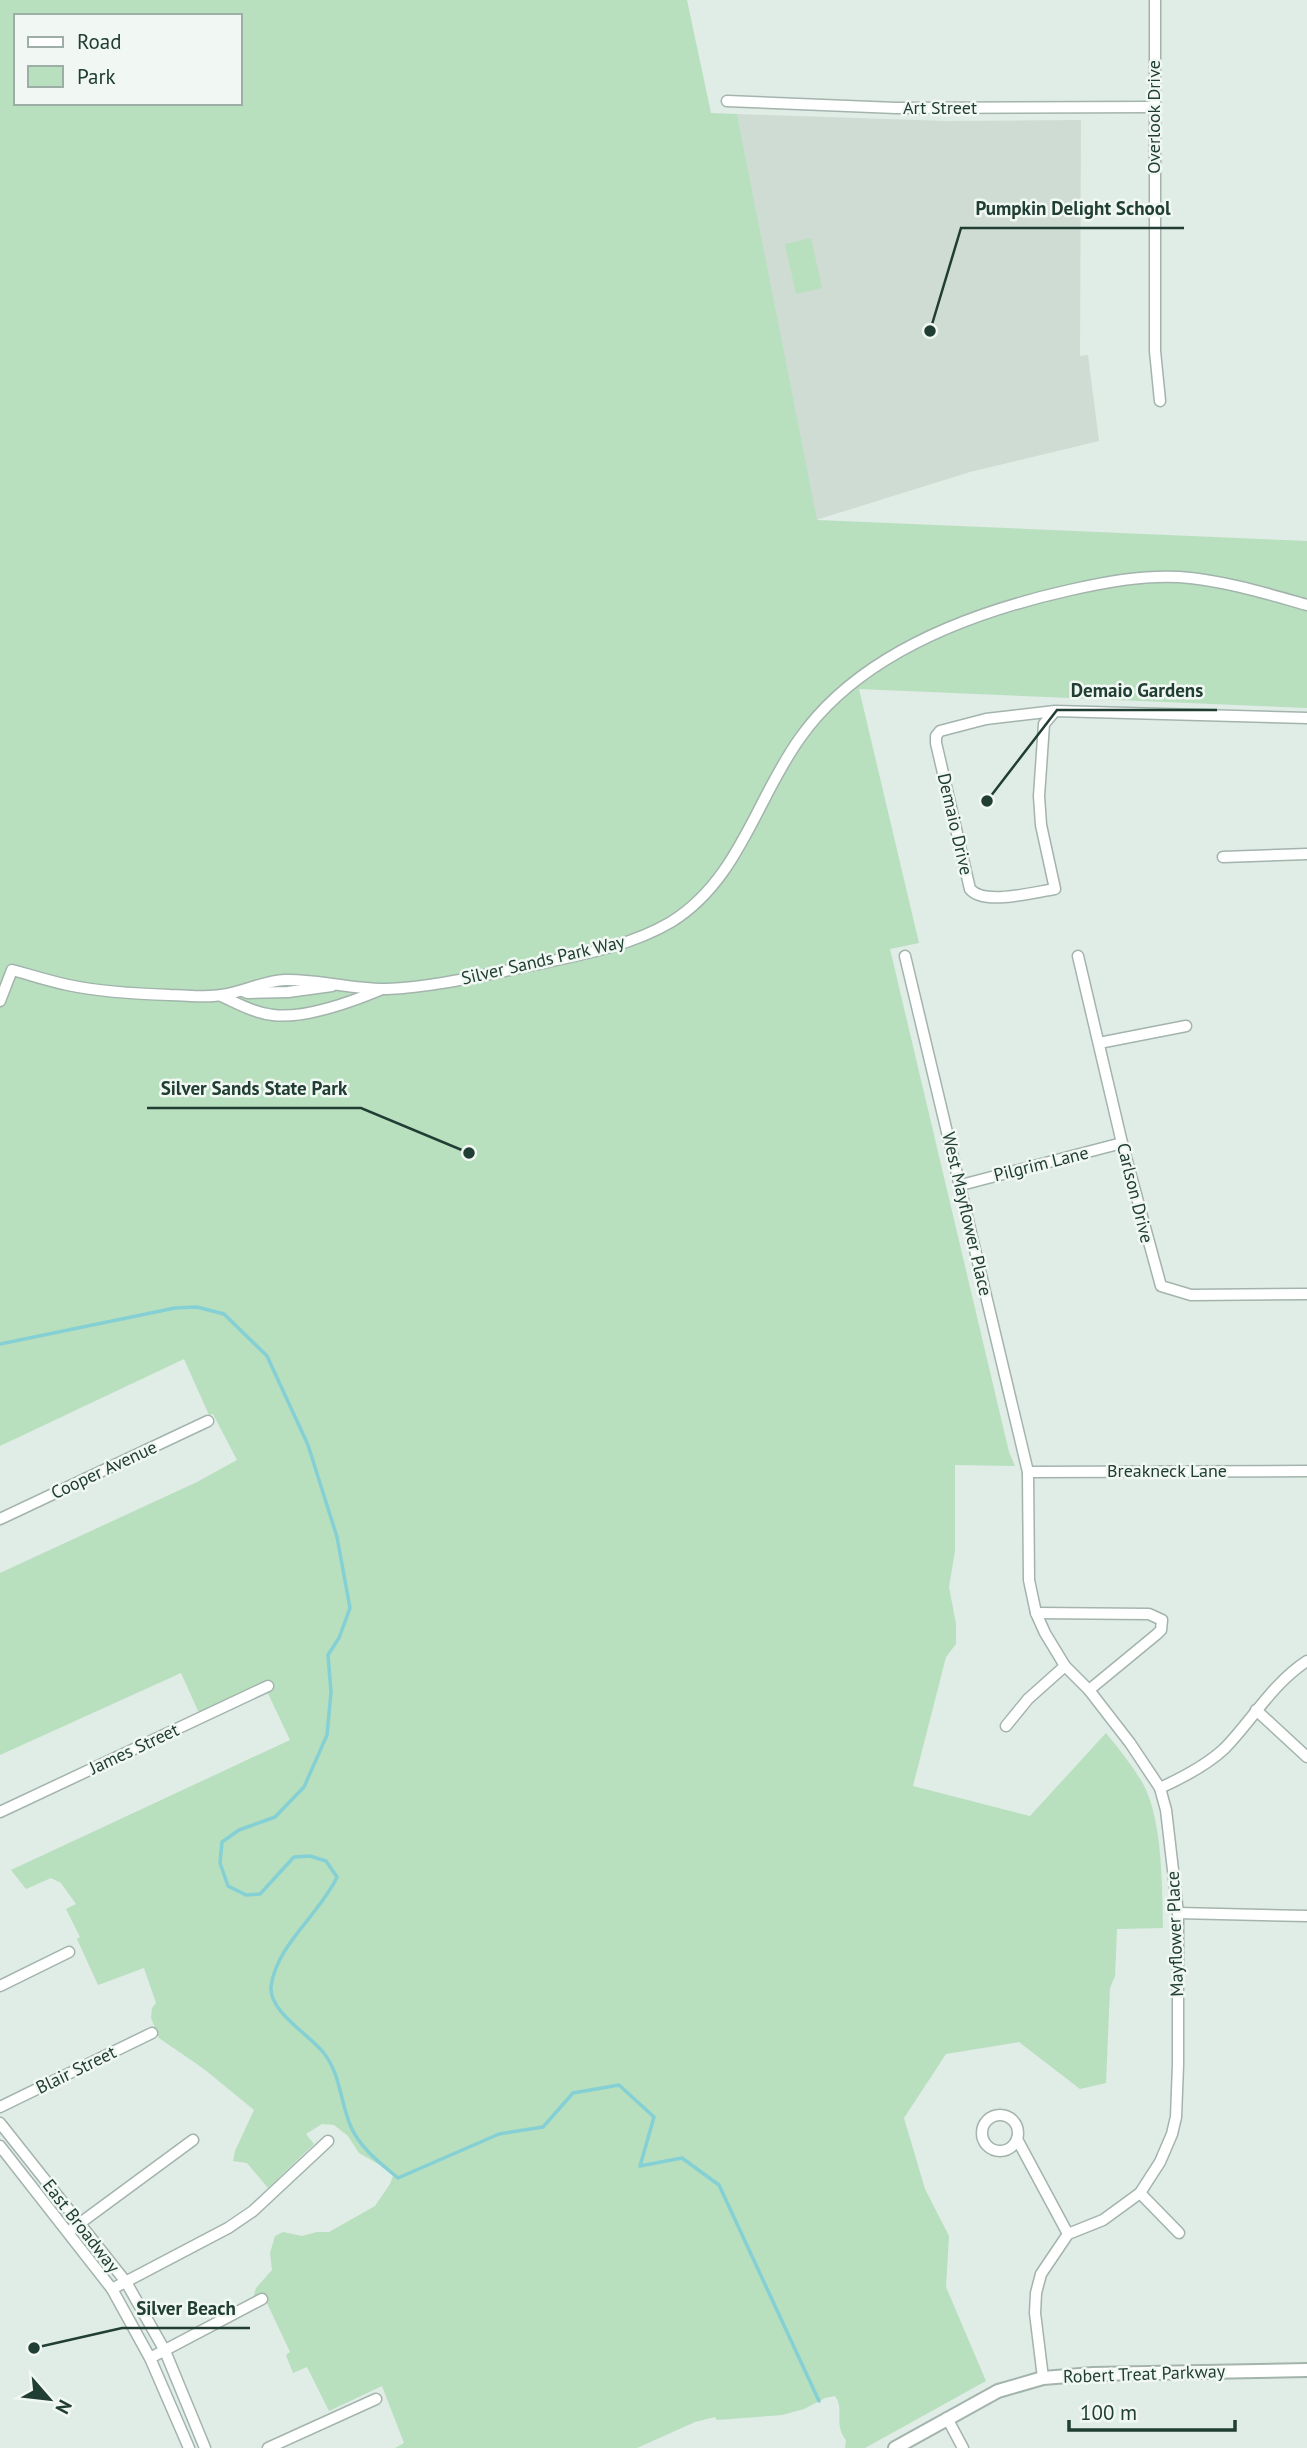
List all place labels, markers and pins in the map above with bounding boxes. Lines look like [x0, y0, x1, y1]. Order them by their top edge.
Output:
callout: Pumpkin Delight School [961, 188, 1184, 228]
callout: Demaio Gardens [1057, 670, 1217, 710]
callout: Silver Sands State Park [147, 1068, 361, 1108]
callout: Silver Beach [122, 2288, 250, 2328]

